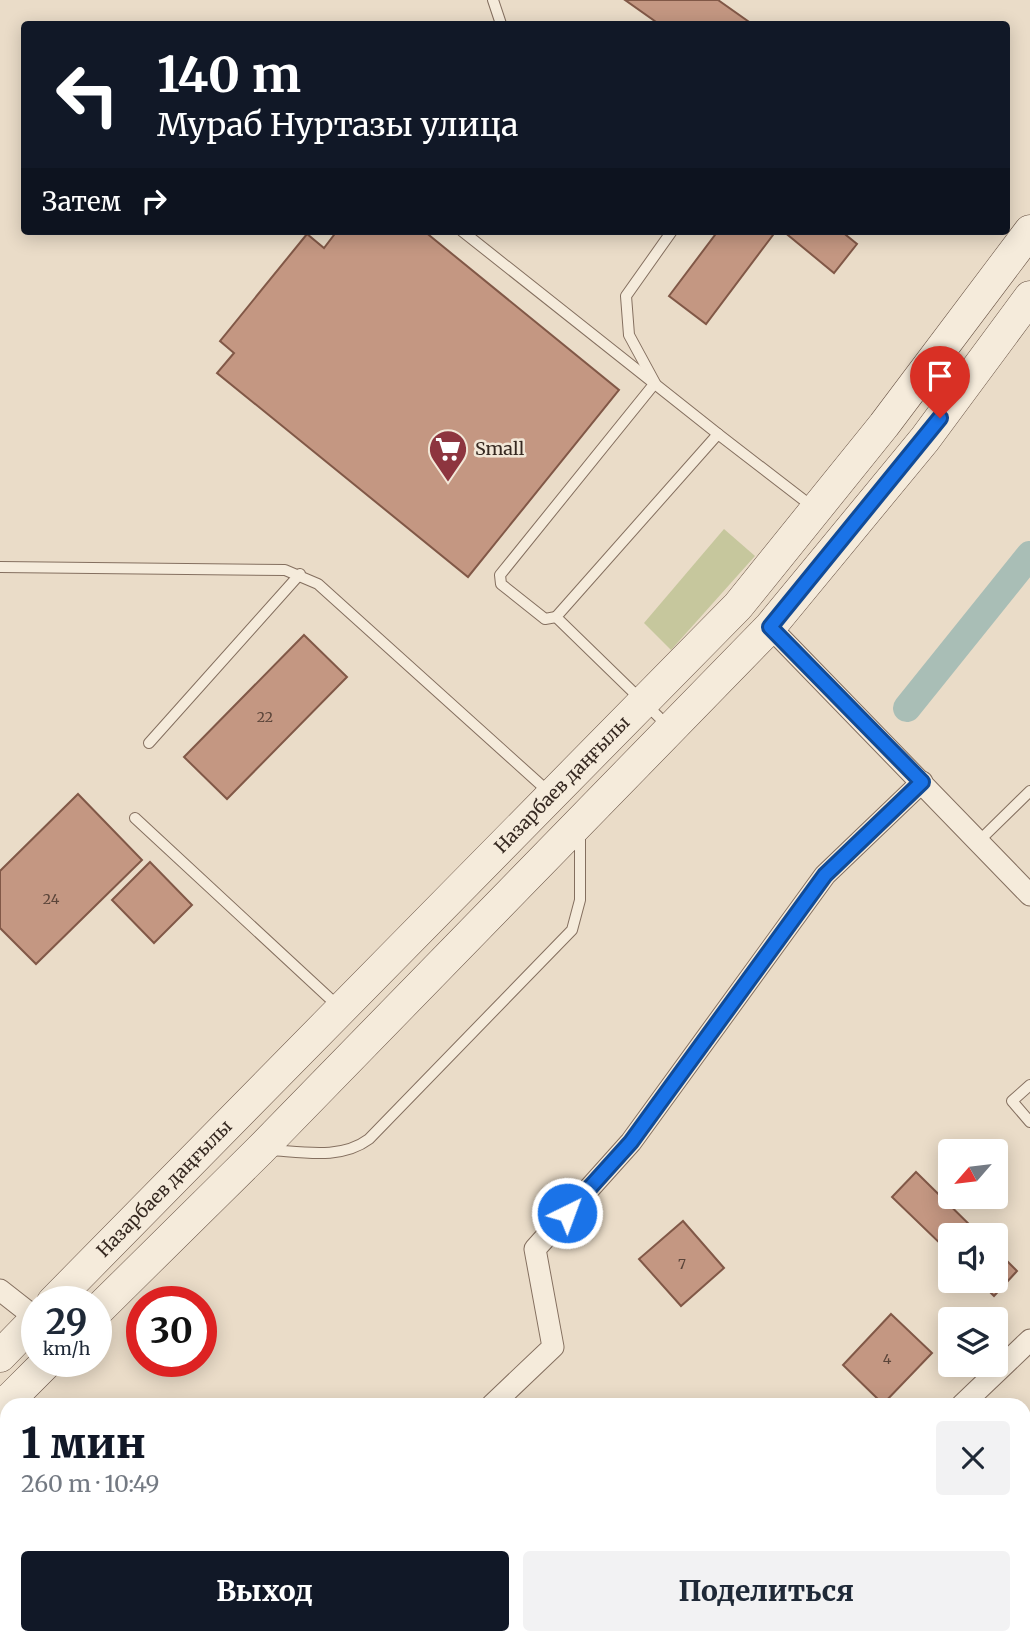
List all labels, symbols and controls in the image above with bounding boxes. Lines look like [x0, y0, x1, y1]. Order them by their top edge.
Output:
text: 140 m [157, 44, 301, 105]
icon: left [42, 49, 133, 140]
text: Мураб Нуртазы улица [157, 105, 518, 145]
icon: right [135, 182, 173, 220]
text: Затем [42, 185, 121, 218]
pin [910, 346, 970, 418]
icon: arrive [921, 357, 959, 395]
supermarket icon: Small [427, 428, 469, 483]
place label: Small [475, 437, 525, 460]
house number: 22 [257, 708, 273, 726]
street label: Назарбаев даңғылы [489, 711, 634, 858]
house number: 24 [43, 890, 60, 908]
street label: Назарбаев даңғылы [92, 1115, 237, 1262]
north arrow [938, 1139, 1008, 1209]
map controls [938, 1139, 1008, 1377]
position arrow [530, 1176, 604, 1250]
button: sound [938, 1223, 1008, 1293]
house number: 7 [678, 1255, 686, 1273]
speed limit sign: 30 [126, 1286, 217, 1377]
text: 29 [46, 1300, 87, 1344]
button: layers [938, 1307, 1008, 1377]
text: km/h [43, 1337, 90, 1360]
house number: 4 [883, 1350, 892, 1368]
text: 1 мин [21, 1417, 146, 1469]
button: close [936, 1421, 1010, 1495]
text: 260 m · 10:49 [21, 1469, 159, 1498]
button: Выход [21, 1551, 509, 1631]
button: Поделиться [523, 1551, 1010, 1631]

